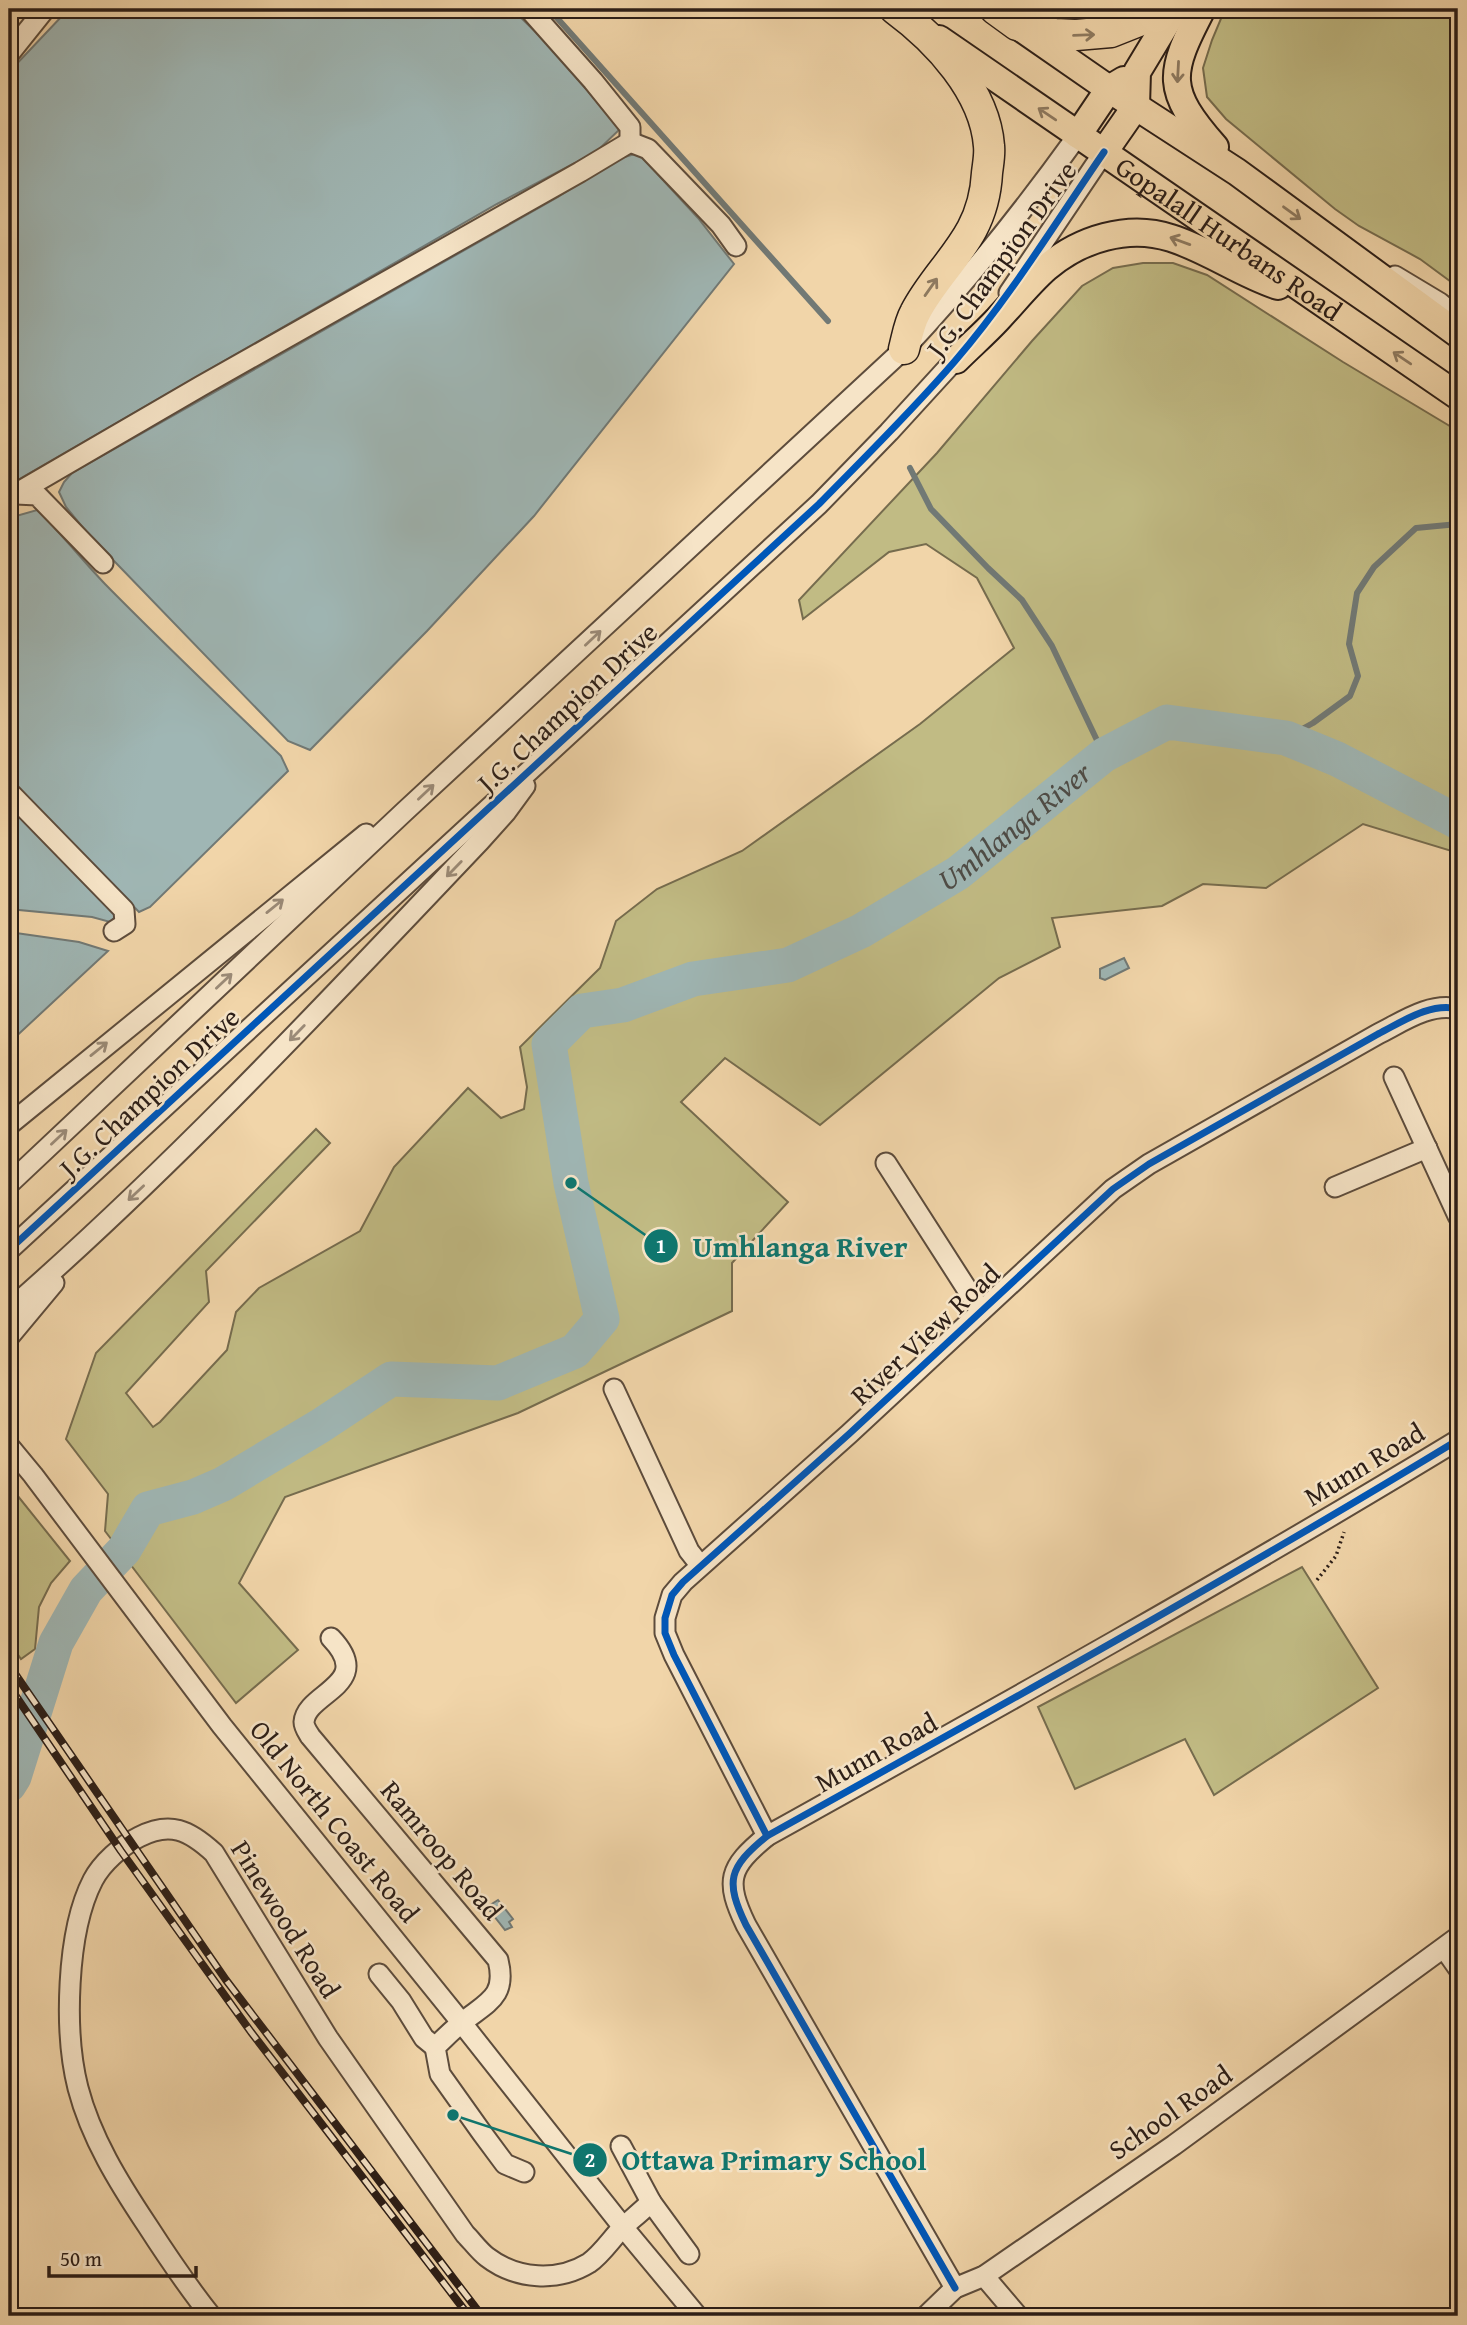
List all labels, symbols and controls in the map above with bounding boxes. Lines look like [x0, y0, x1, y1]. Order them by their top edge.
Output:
one-way arrow [1072, 28, 1095, 41]
one-way arrow [1171, 60, 1184, 82]
one-way arrow [1038, 107, 1057, 121]
street label: Gopalall Hurbans Road [1108, 146, 1351, 331]
street label: J.G. Champion Drive [913, 152, 1086, 368]
one-way arrow [1282, 205, 1301, 220]
one-way arrow [1169, 234, 1191, 246]
one-way arrow [924, 278, 938, 297]
one-way arrow [1393, 350, 1412, 365]
street label: J.G. Champion Drive [465, 612, 666, 803]
one-way arrow [584, 630, 602, 646]
water label: Umhlanga River [929, 750, 1101, 901]
one-way arrow [417, 784, 434, 801]
one-way arrow [446, 859, 463, 877]
one-way arrow [266, 898, 284, 914]
one-way arrow [215, 973, 232, 990]
street label: J.G. Champion Drive [47, 997, 248, 1188]
one-way arrow [288, 1024, 305, 1041]
one-way arrow [89, 1042, 107, 1057]
one-way arrow [49, 1129, 67, 1146]
one-way arrow [127, 1185, 144, 1202]
callout: Umhlanga River [643, 1221, 921, 1272]
text: Umhlanga River [693, 1224, 908, 1268]
text: 1 [656, 1230, 666, 1261]
street label: River View Road [840, 1253, 1009, 1414]
street label: Munn Road [1296, 1411, 1432, 1516]
street label: Munn Road [807, 1701, 944, 1802]
street label: Old North Coast Road [241, 1710, 430, 1931]
street label: Ramroop Road [371, 1771, 513, 1929]
street label: Pinewood Road [221, 1832, 351, 2006]
street label: School Road [1100, 2054, 1240, 2169]
callout: Ottawa Primary School [572, 2134, 940, 2185]
text: Ottawa Primary School [621, 2137, 927, 2181]
text: 2 [585, 2144, 595, 2175]
scale bar [49, 2234, 196, 2278]
text: 50 m [60, 2243, 102, 2274]

